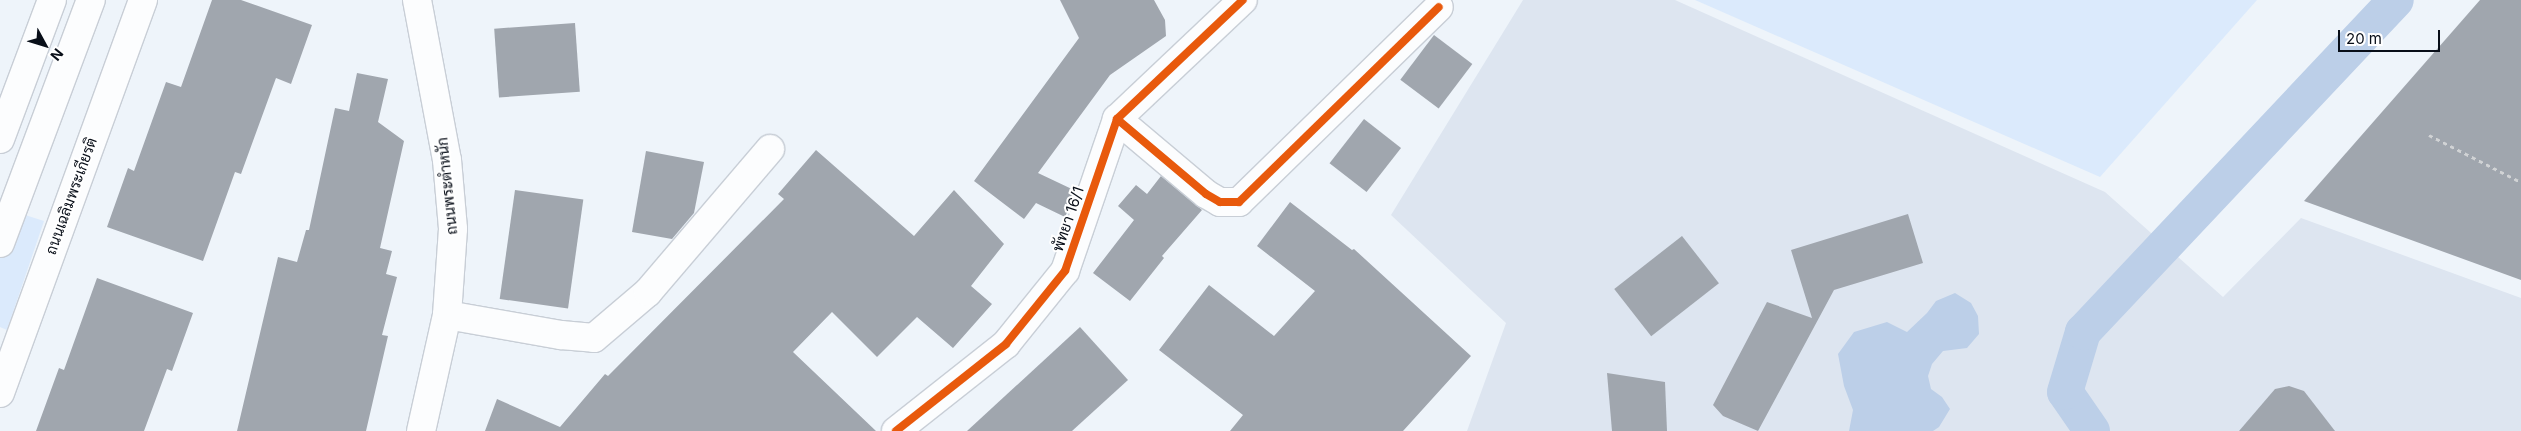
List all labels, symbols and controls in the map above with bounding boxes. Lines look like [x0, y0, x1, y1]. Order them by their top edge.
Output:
north arrow [20, 20, 70, 70]
scale bar [2341, 20, 2444, 52]
text: 20 m [2346, 29, 2382, 48]
text: N [47, 45, 67, 64]
street label: ถนนเฉลิมพระเกียรติ [41, 135, 101, 257]
street label: ถนนพระตำหนัก [433, 136, 461, 236]
street label: พัทยา 16/1 [1048, 184, 1088, 254]

